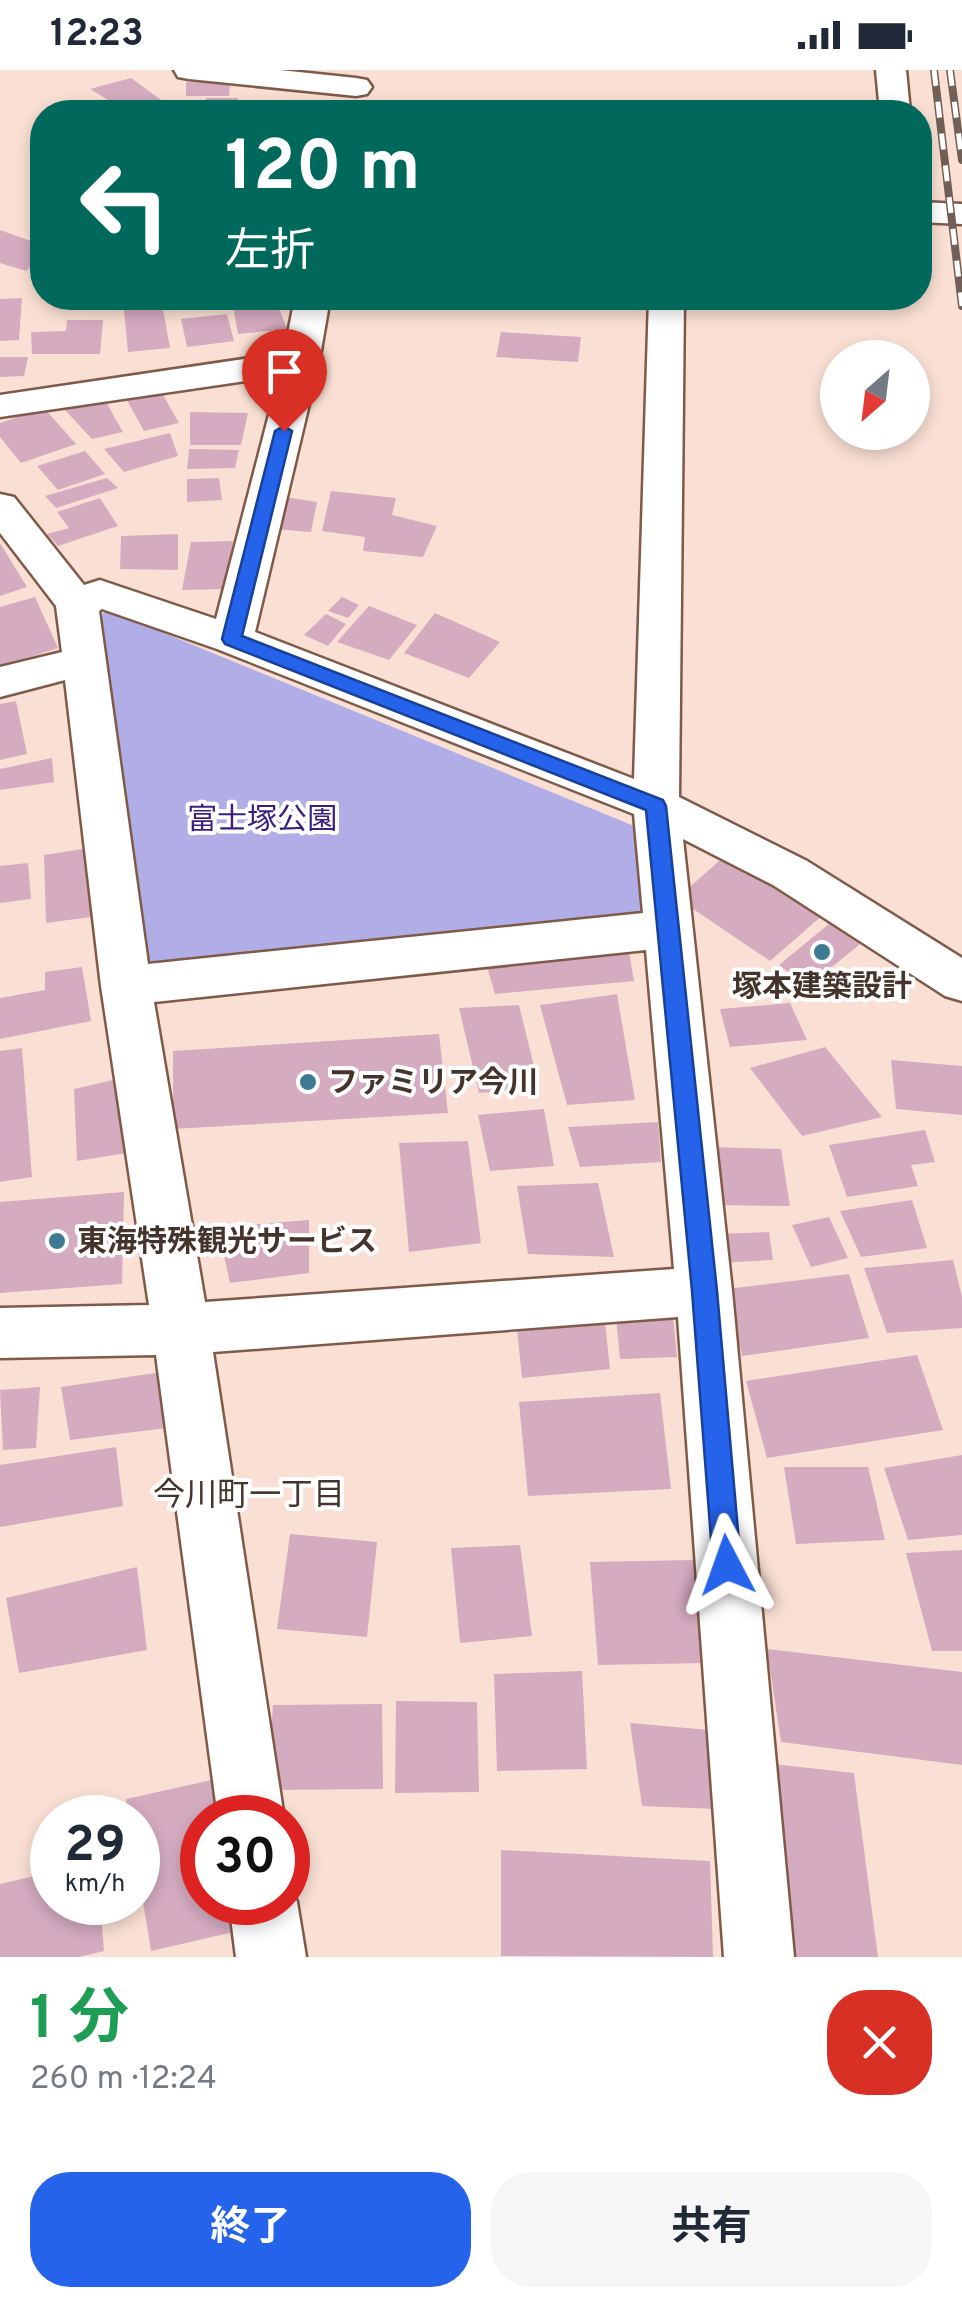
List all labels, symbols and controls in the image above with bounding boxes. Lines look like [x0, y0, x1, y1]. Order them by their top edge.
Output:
text: 12:23 [50, 11, 144, 60]
text: 120 m [225, 126, 421, 215]
icon: left [60, 140, 190, 270]
text: 左折 [225, 225, 315, 282]
pin [242, 329, 327, 432]
north arrow [820, 340, 930, 450]
map controls [820, 340, 930, 450]
icon: arrive [257, 344, 312, 399]
park label: 富士塚公園 [187, 803, 337, 840]
marker: 塚本建築設計 [811, 941, 833, 963]
place label: 塚本建築設計 [732, 970, 912, 1007]
place label: ファミリア今川 [328, 1066, 538, 1103]
marker: ファミリア今川 [297, 1071, 319, 1093]
place label: 東海特殊観光サービス [77, 1225, 377, 1262]
marker: 東海特殊観光サービス [46, 1230, 68, 1252]
district label: 今川町一丁目 [153, 1477, 345, 1517]
position arrow [675, 1513, 779, 1617]
speed limit sign: 30 [180, 1795, 310, 1925]
text: 29 [64, 1816, 126, 1879]
text: km/h [65, 1869, 125, 1901]
text: 1 分 [30, 1984, 129, 2060]
button: close [827, 1990, 932, 2095]
text: 260 m · 12:24 [30, 2060, 217, 2100]
button: 終了 [30, 2172, 471, 2287]
button: 共有 [491, 2172, 932, 2287]

